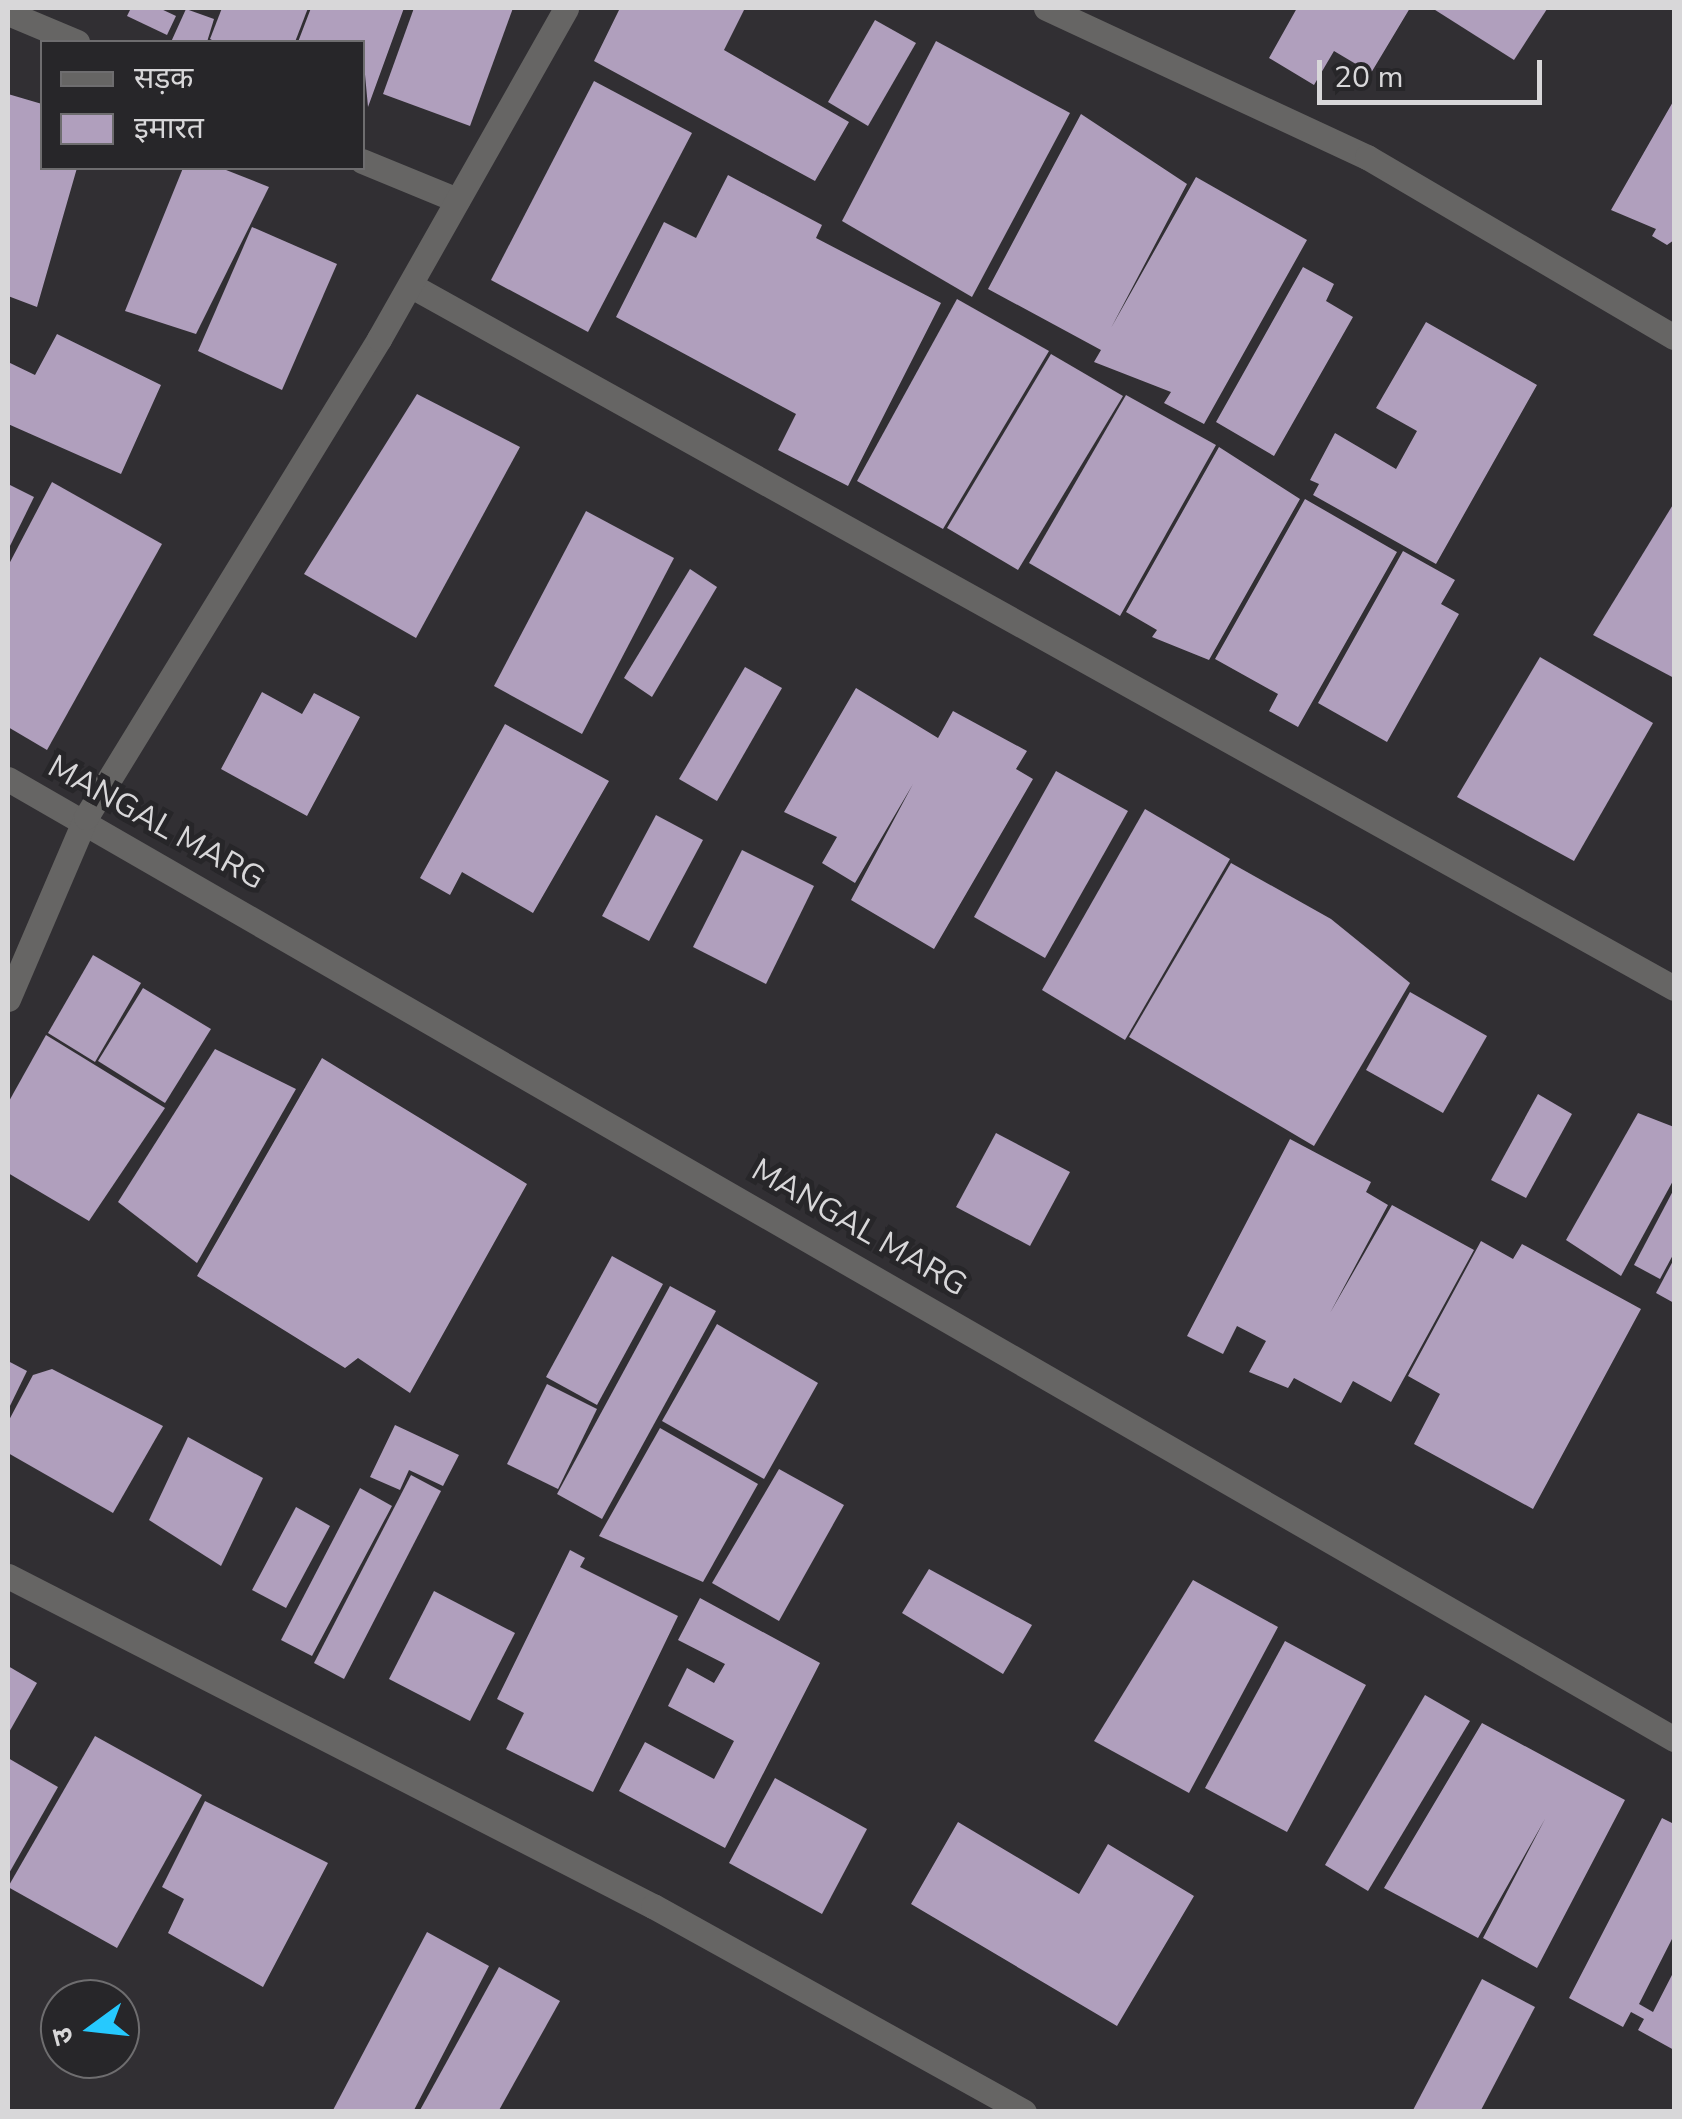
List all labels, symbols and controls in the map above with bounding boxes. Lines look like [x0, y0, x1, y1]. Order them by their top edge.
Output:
legend [40, 40, 365, 170]
scale bar [1322, 40, 1547, 102]
text: 20 m [1334, 57, 1403, 98]
text: सड़क [134, 58, 193, 99]
text: इमारत [134, 108, 204, 149]
street label: MANGAL MARG [41, 748, 271, 898]
street label: MANGAL MARG [745, 1151, 973, 1305]
north arrow [40, 1979, 140, 2079]
text: उ [42, 2023, 83, 2049]

